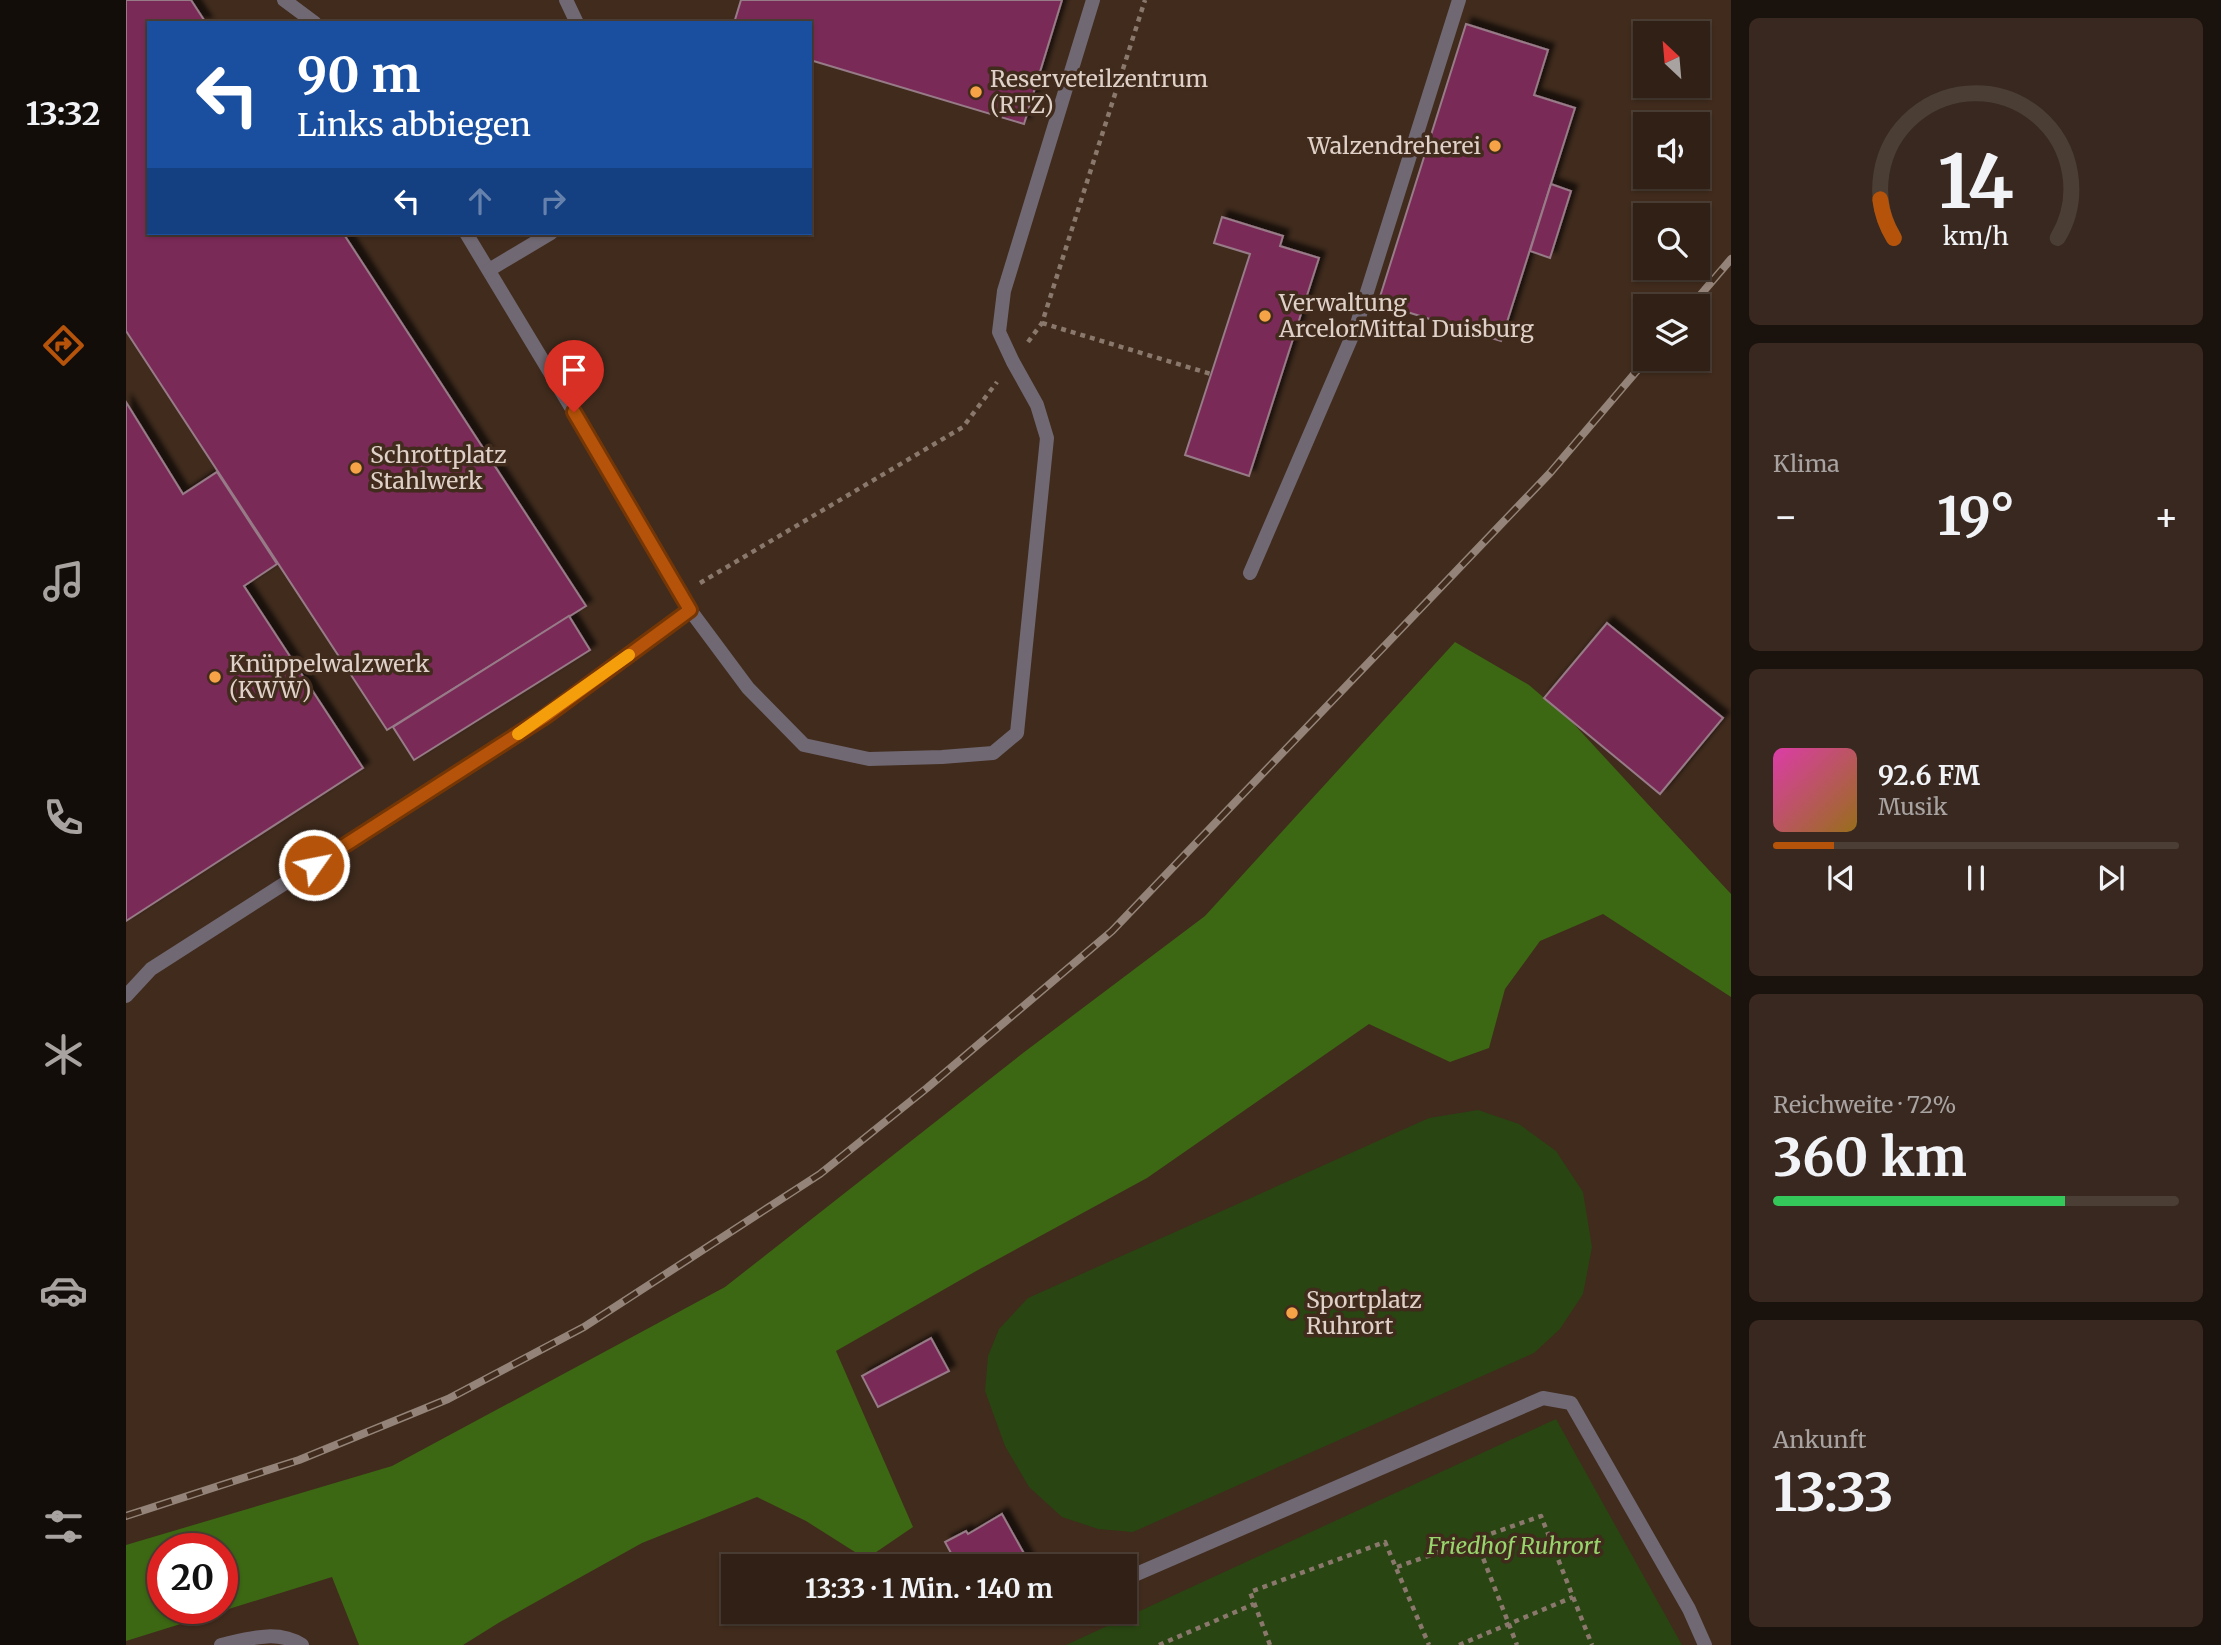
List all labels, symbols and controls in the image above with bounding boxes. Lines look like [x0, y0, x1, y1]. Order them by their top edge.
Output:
north arrow [1633, 21, 1710, 98]
map controls [1633, 21, 1710, 371]
text: 90 m [297, 44, 421, 105]
icon: left [182, 49, 273, 140]
place label: Reserveteilzentrum (RTZ) [990, 64, 1208, 119]
marker: Reserveteilzentrum (RTZ) [968, 84, 984, 100]
text: 13:32 [25, 94, 101, 134]
text: Links abbiegen [297, 105, 531, 145]
button: sound [1633, 112, 1710, 189]
place label: Walzendreherei [1307, 131, 1481, 160]
text: 14 [1938, 136, 2014, 228]
marker: Walzendreherei [1487, 138, 1503, 154]
icon: left [388, 182, 426, 220]
icon: ahead [461, 182, 499, 220]
icon: right [534, 182, 572, 220]
button: search [1633, 203, 1710, 280]
text: km/h [1943, 220, 2009, 252]
place label: Verwaltung ArcelorMittal Duisburg [1278, 288, 1534, 343]
button: layers [1633, 294, 1710, 371]
marker: Verwaltung ArcelorMittal Duisburg [1257, 308, 1273, 324]
icon: directions [39, 321, 88, 370]
pin [544, 340, 604, 412]
icon: arrive [555, 351, 593, 389]
place label: Schrottplatz Stahlwerk [370, 440, 507, 495]
text: Klima [1773, 449, 1840, 478]
marker: Schrottplatz Stahlwerk [348, 460, 364, 476]
text: 19° [1937, 484, 2015, 549]
text: − [1773, 493, 1798, 540]
text: + [2154, 493, 2179, 540]
icon: music [39, 557, 88, 606]
place label: Knüppelwalzwerk (KWW) [229, 649, 430, 704]
marker: Knüppelwalzwerk (KWW) [207, 669, 223, 685]
text: 92.6 FM [1878, 759, 1980, 792]
text: Musik [1878, 792, 1948, 821]
icon: phone [39, 793, 88, 842]
position arrow [277, 828, 351, 902]
icon: previous [1822, 859, 1860, 897]
icon: pause [1957, 859, 1995, 897]
icon: next [2092, 859, 2130, 897]
icon: climate [39, 1030, 88, 1079]
text: Reichweite · 72% [1773, 1090, 1956, 1119]
text: 360 km [1773, 1125, 1967, 1190]
icon: car [39, 1266, 88, 1315]
place label: Sportplatz Ruhrort [1306, 1285, 1422, 1340]
marker: Sportplatz Ruhrort [1284, 1305, 1300, 1321]
text: Ankunft [1773, 1425, 1866, 1454]
text: 13:33 [1773, 1460, 1894, 1525]
icon: filters [39, 1502, 88, 1551]
park label: Friedhof Ruhrort [1426, 1531, 1601, 1560]
speed limit sign: 20 [147, 1533, 238, 1624]
text: 13:33 · 1 Min. · 140 m [805, 1572, 1053, 1605]

